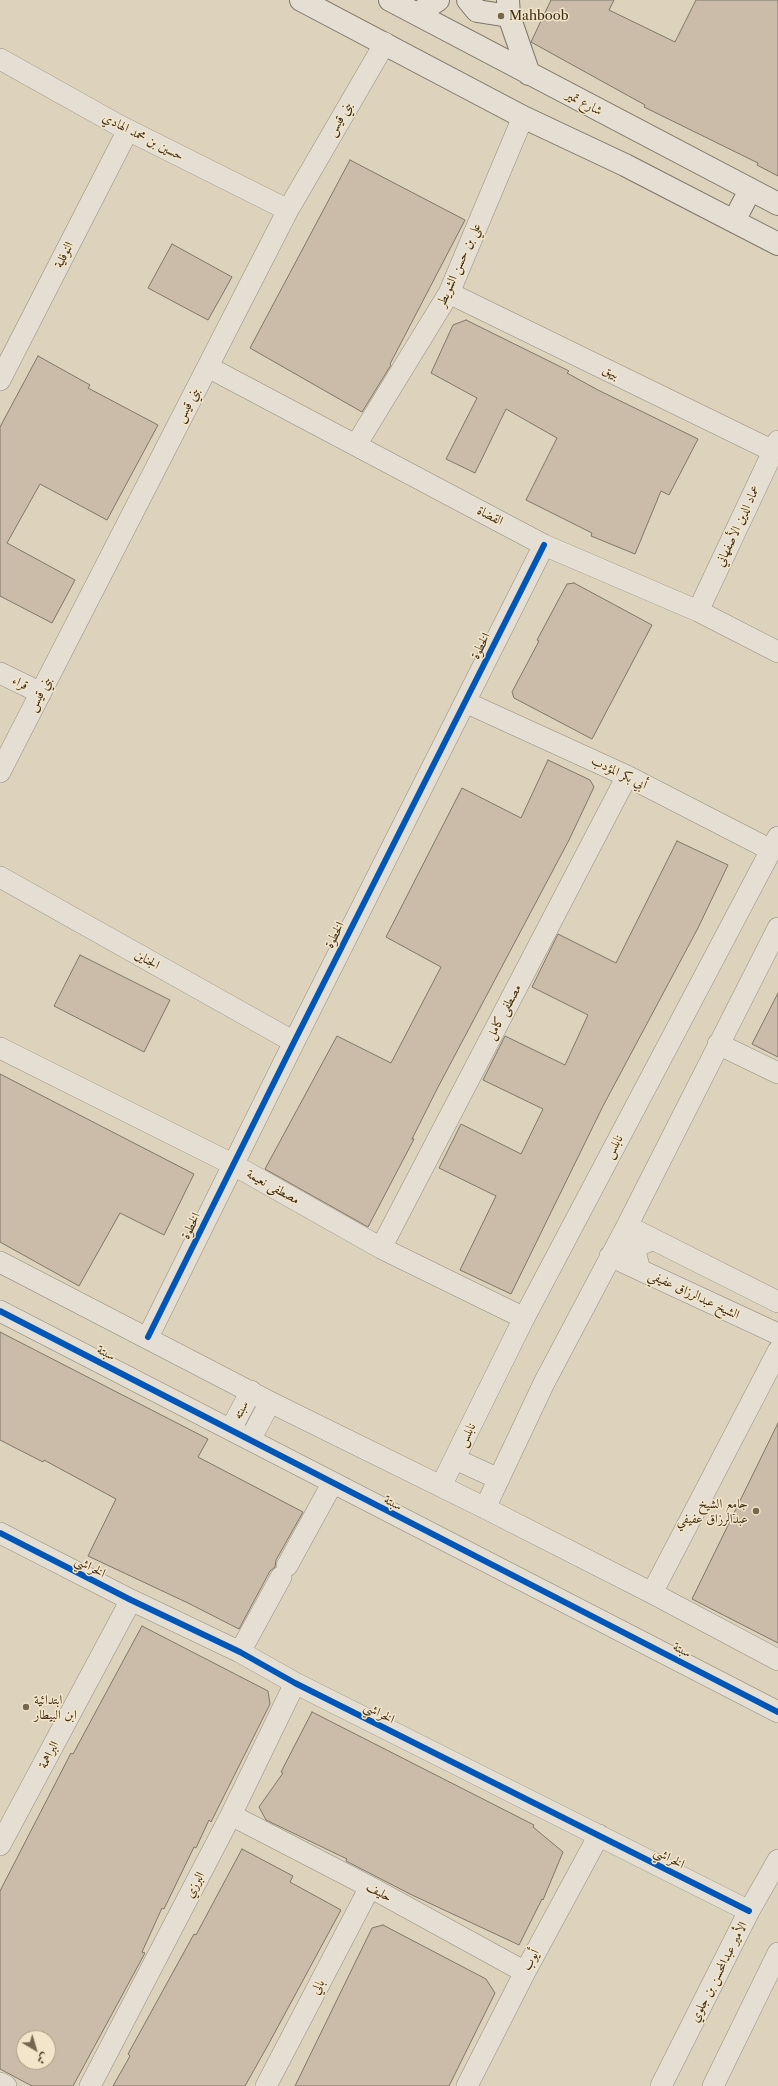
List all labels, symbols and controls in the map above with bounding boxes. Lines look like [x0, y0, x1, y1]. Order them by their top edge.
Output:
place label: Mahboob [509, 8, 569, 24]
marker: Mahboob [496, 11, 506, 21]
street label: شارع تمير [563, 87, 605, 119]
street label: بني قيس [324, 99, 356, 139]
street label: حسين بن محمد الهادي [100, 110, 186, 164]
street label: علي بن حسن الشويطر [434, 221, 484, 309]
street label: النوفلية [51, 239, 77, 271]
street label: بيهق [600, 361, 622, 383]
street label: بني قيس [172, 385, 204, 425]
street label: عماد الدين الأصفهاني [712, 483, 764, 569]
street label: القضاة [474, 503, 506, 529]
street label: الخطوة [468, 630, 494, 662]
street label: قراء [9, 672, 31, 694]
street label: بني قيس [24, 674, 56, 714]
street label: أبي بكر المؤدب [588, 753, 650, 793]
street label: الخطوة [322, 919, 348, 951]
street label: الجناين [132, 947, 162, 973]
street label: مصطفى كامل [483, 982, 525, 1042]
street label: نابلس [601, 1133, 627, 1161]
street label: مصطفى نعيمة [244, 1166, 302, 1208]
street label: الخطوة [178, 1210, 204, 1242]
street label: الشيخ عبدالرزاق عفيفي [646, 1267, 742, 1323]
street label: سبتة [94, 1342, 118, 1364]
street label: سبته [230, 1398, 252, 1422]
street label: نابلس [455, 1421, 479, 1449]
street label: سبتة [381, 1492, 405, 1514]
place label: جامع الشيخ عبدالرزاق عفيفي [677, 1496, 748, 1527]
marker: جامع الشيخ عبدالرزاق عفيفي [751, 1506, 761, 1516]
street label: الخراشي [72, 1553, 108, 1581]
street label: سبتة [670, 1639, 694, 1661]
place label: ابتدائية ابن البيطار [34, 1692, 77, 1723]
street label: الخراشي [361, 1699, 397, 1727]
marker: ابتدائية ابن البيطار [21, 1702, 31, 1712]
street label: البراهمة [35, 1739, 63, 1771]
street label: الخراشي [651, 1844, 687, 1872]
street label: البرزي [182, 1869, 208, 1901]
street label: حليف [364, 1879, 394, 1905]
street label: الأمير عبدالمحسن بن جلوي [687, 1919, 751, 2025]
street label: أيوب [519, 1947, 543, 1973]
street label: بالي [308, 1977, 328, 1997]
north arrow [16, 2030, 56, 2070]
text: ش [34, 2050, 51, 2068]

